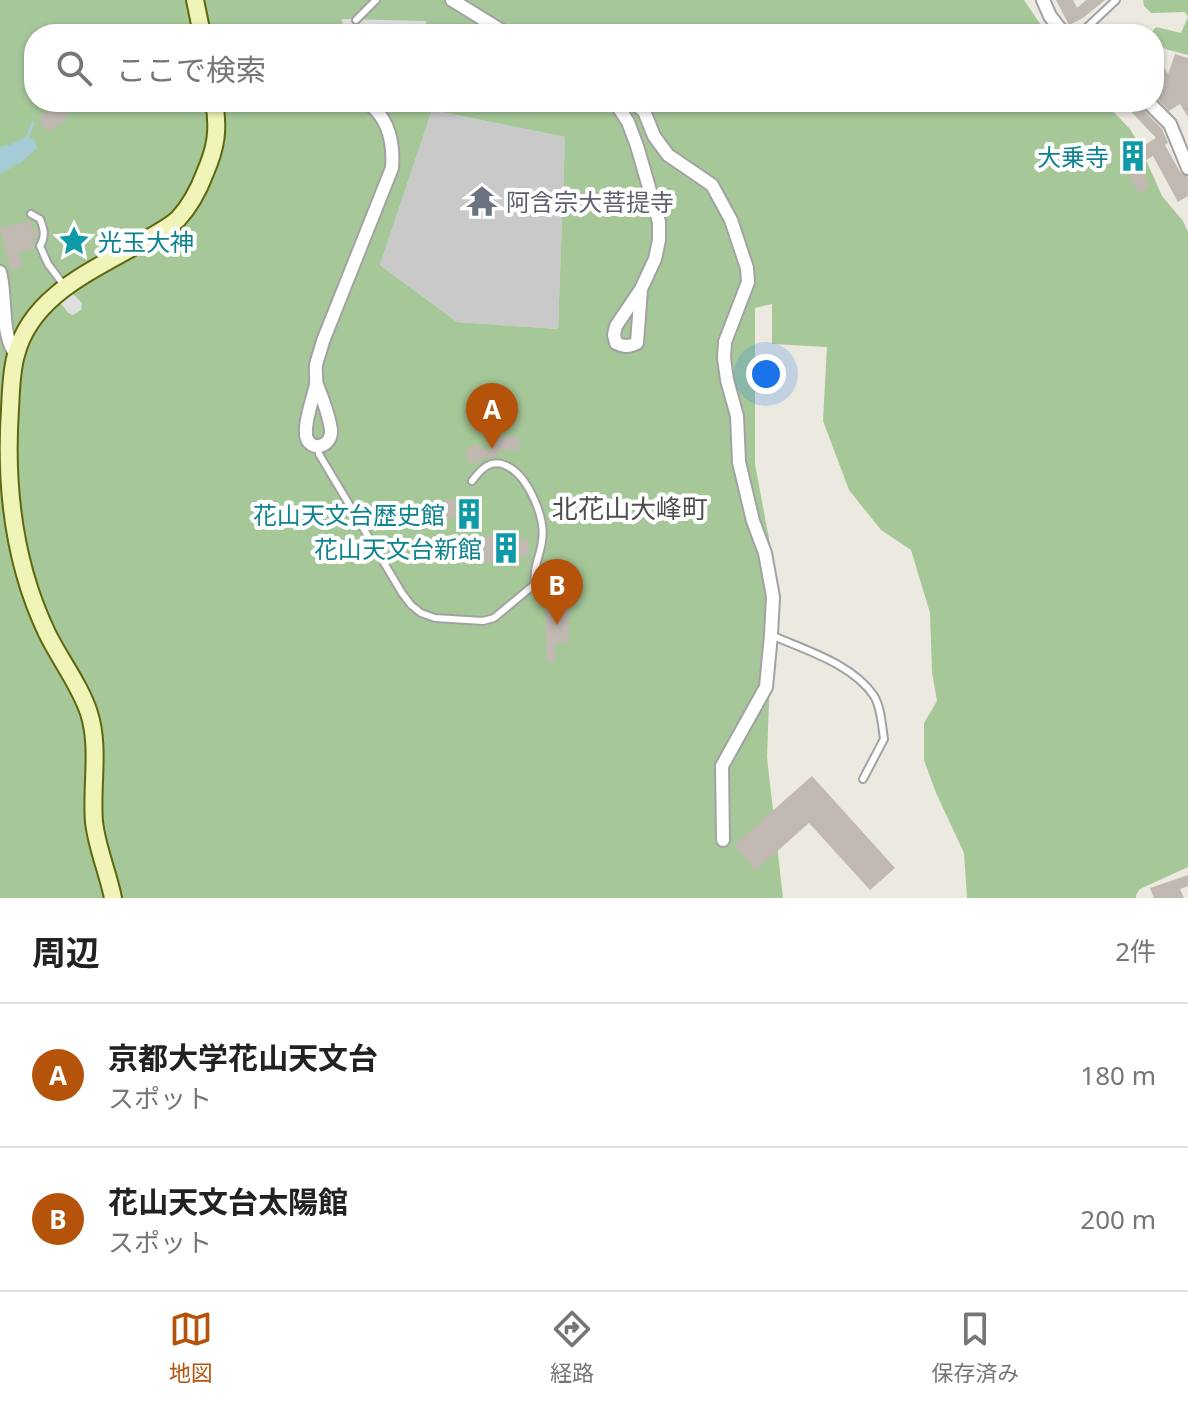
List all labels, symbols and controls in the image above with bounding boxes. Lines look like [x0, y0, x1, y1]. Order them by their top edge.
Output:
search box [24, 24, 1164, 112]
icon: search [52, 46, 96, 90]
text: ここで検索 [116, 49, 266, 90]
building icon: 大乗寺 [1116, 139, 1150, 173]
place label: 大乗寺 [1037, 140, 1109, 173]
temple icon: 阿含宗大菩提寺 [465, 184, 499, 218]
place label: 阿含宗大菩提寺 [506, 185, 674, 218]
place icon: 光玉大神 [57, 224, 91, 258]
place label: 光玉大神 [98, 225, 194, 258]
your location [746, 354, 786, 394]
pin: A [466, 383, 518, 449]
district label: 北花山大峰町 [552, 490, 708, 526]
building icon: 花山天文台歴史館 [452, 497, 486, 531]
place label: 花山天文台歴史館 [253, 498, 445, 531]
building icon: 花山天文台新館 [489, 531, 523, 565]
place label: 花山天文台新館 [314, 532, 482, 565]
pin: B [531, 559, 583, 625]
text: 周辺 [32, 929, 100, 975]
text: 2件 [1115, 933, 1156, 969]
text: 京都大学花山天文台 [108, 1037, 378, 1078]
text: A [49, 1057, 67, 1093]
text: 180 m [1080, 1057, 1156, 1093]
text: スポット [108, 1080, 212, 1116]
text: 花山天文台太陽館 [108, 1181, 348, 1222]
text: B [49, 1201, 67, 1237]
text: 200 m [1080, 1201, 1156, 1237]
text: スポット [108, 1224, 212, 1260]
tab: 地図 [169, 1307, 213, 1387]
tab: 経路 [550, 1307, 594, 1387]
tab: 保存済み [931, 1307, 1019, 1387]

